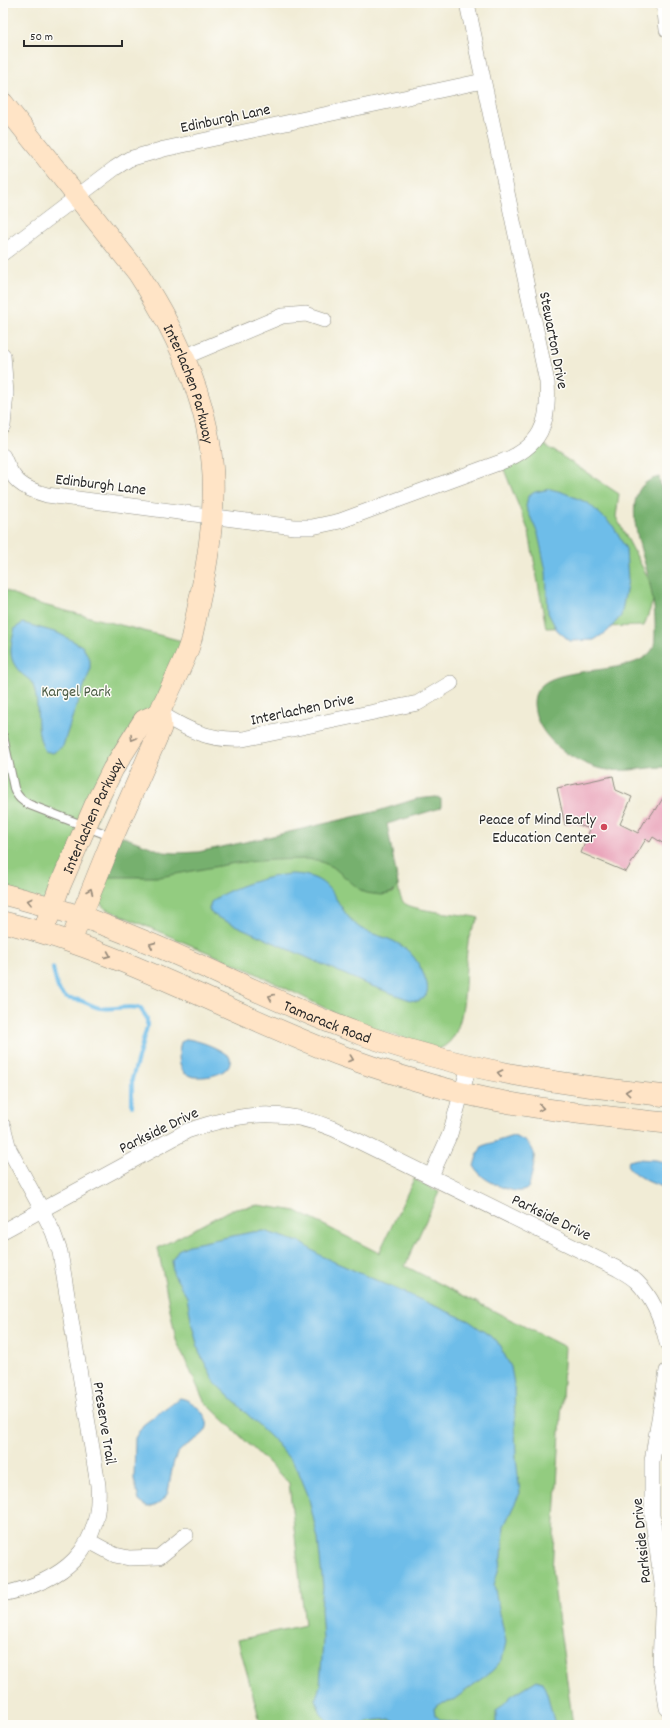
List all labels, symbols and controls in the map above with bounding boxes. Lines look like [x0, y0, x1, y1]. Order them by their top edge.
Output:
scale bar [24, 22, 122, 48]
text: 50 m [30, 29, 53, 46]
street label: Edinburgh Lane [178, 99, 273, 140]
street label: Stewarton Drive [532, 290, 573, 391]
street label: Interlachen Parkway [156, 320, 219, 446]
street label: Edinburgh Lane [54, 469, 147, 502]
park label: Kargel Park [41, 681, 111, 704]
street label: Interlachen Drive [249, 688, 356, 733]
one-way arrow [130, 734, 137, 741]
street label: Interlachen Parkway [57, 753, 132, 878]
place label: Peace of Mind Early Education Center [479, 809, 597, 850]
marker: Peace of Mind Early Education Center [599, 822, 609, 832]
one-way arrow [85, 888, 93, 896]
one-way arrow [27, 897, 34, 906]
one-way arrow [148, 942, 156, 950]
one-way arrow [103, 950, 111, 958]
one-way arrow [267, 994, 275, 1002]
street label: Tamarack Road [279, 995, 374, 1051]
one-way arrow [348, 1054, 355, 1063]
one-way arrow [497, 1069, 503, 1077]
one-way arrow [625, 1088, 631, 1097]
street label: Parkside Drive [115, 1102, 203, 1160]
one-way arrow [538, 1103, 544, 1112]
street label: Parkside Drive [507, 1189, 595, 1247]
street label: Preserve Trail [86, 1380, 121, 1467]
street label: Parkside Drive [627, 1497, 658, 1585]

